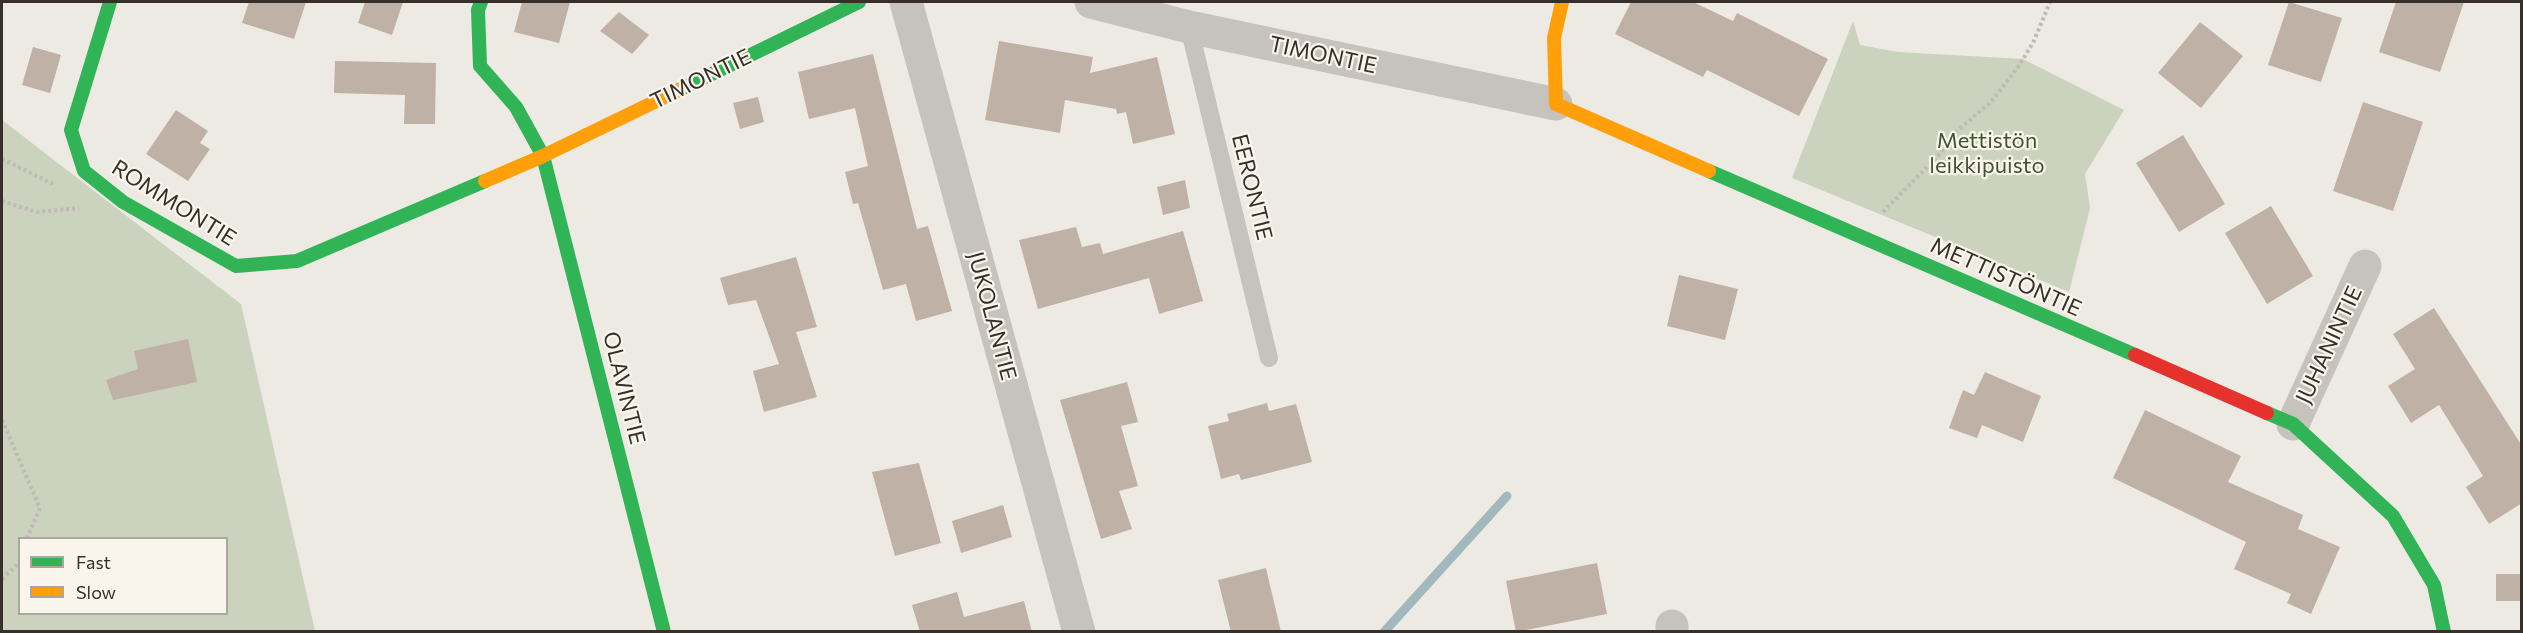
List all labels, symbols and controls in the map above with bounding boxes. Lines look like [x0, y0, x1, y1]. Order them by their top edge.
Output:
street label: TIMONTIE [1267, 31, 1379, 79]
street label: TIMONTIE [646, 43, 756, 115]
park label: Mettistön leikkipuisto [1929, 128, 2045, 180]
street label: EERONTIE [1226, 131, 1278, 243]
street label: ROMMONTIE [107, 154, 241, 252]
street label: METTISTÖNTIE [1926, 232, 2086, 322]
street label: JUKOLANTIE [962, 249, 1022, 383]
street label: JUHANINTIE [2290, 282, 2368, 408]
street label: OLAVINTIE [597, 329, 651, 447]
legend [18, 537, 228, 615]
text: Fast [76, 551, 111, 573]
text: Slow [76, 581, 116, 603]

